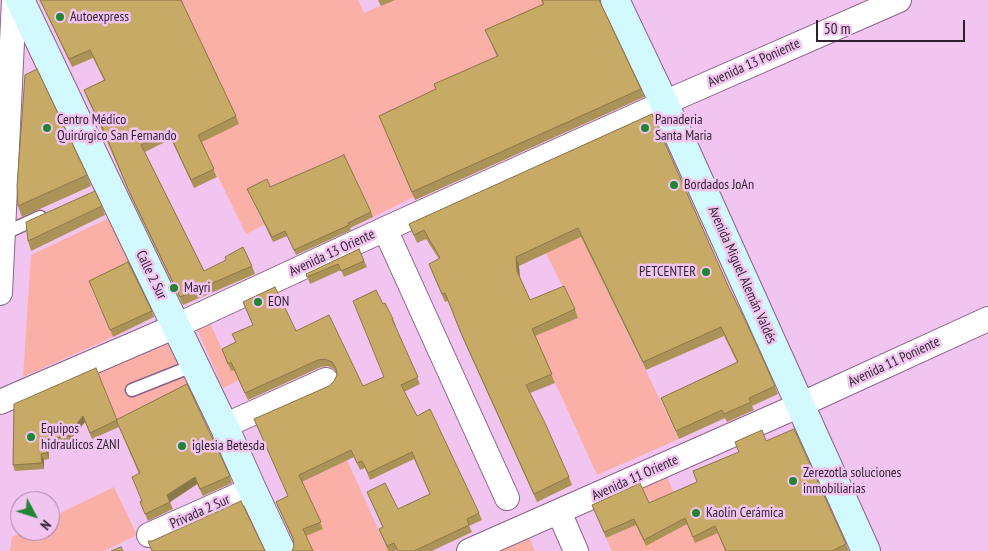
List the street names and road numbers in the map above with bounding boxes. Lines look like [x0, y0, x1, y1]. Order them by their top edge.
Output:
street label: Avenida 13 Poniente [705, 35, 803, 91]
street label: Avenida Miguel Alemán Valdés [704, 204, 780, 346]
street label: Avenida 13 Oriente [286, 226, 378, 280]
street label: Calle 2 Sur [132, 248, 170, 302]
street label: Avenida 11 Poniente [845, 333, 943, 391]
street label: Avenida 11 Oriente [589, 451, 681, 505]
street label: Privada 2 Sur [168, 491, 232, 533]

